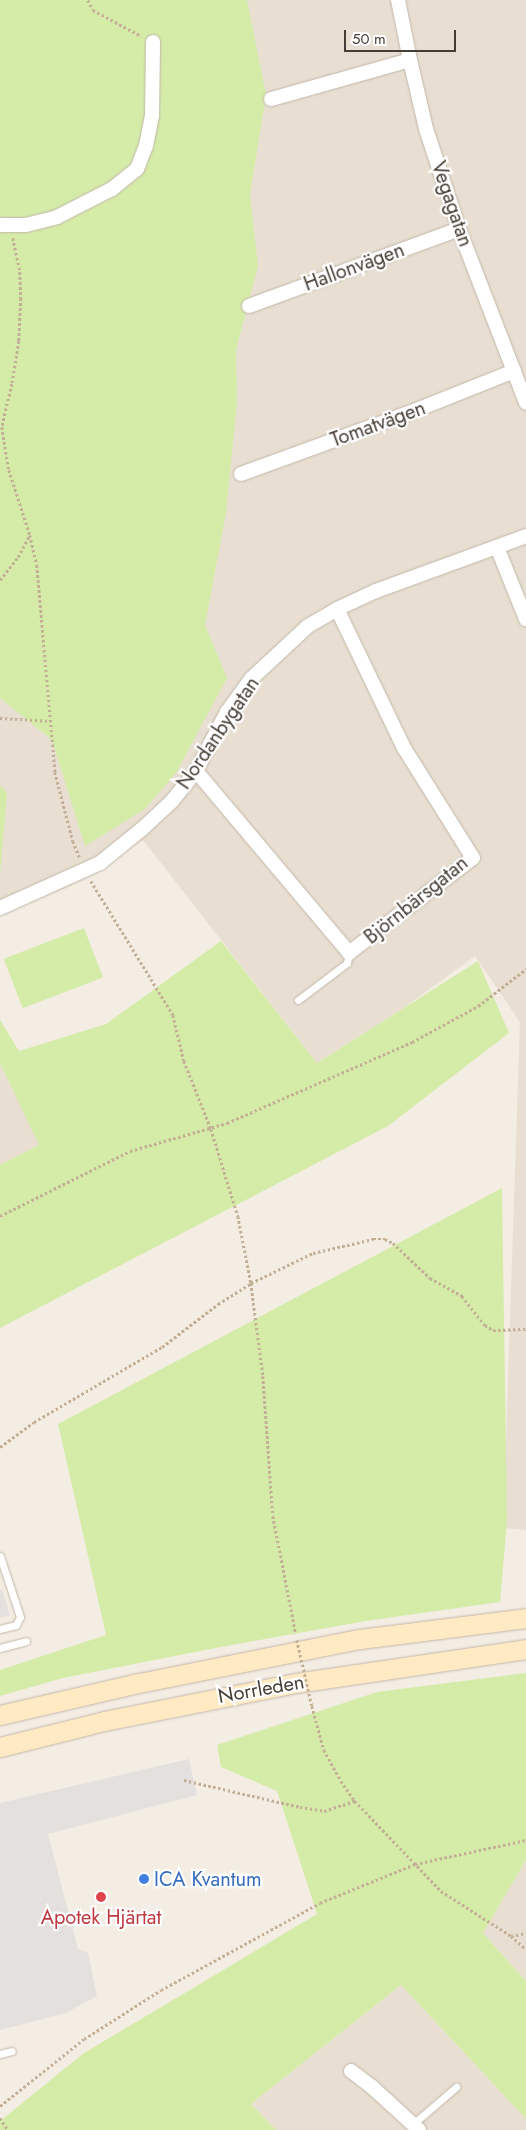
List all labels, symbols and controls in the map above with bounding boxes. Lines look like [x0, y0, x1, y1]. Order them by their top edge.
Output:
scale bar [346, 20, 458, 52]
text: 50 m [352, 28, 386, 50]
street label: Vegagatan [426, 158, 478, 250]
street label: Hallonvägen [300, 238, 408, 296]
street label: Tomatvägen [327, 396, 429, 452]
street label: Nordanbygatan [172, 672, 264, 794]
street label: Björnbärsgatan [359, 851, 473, 949]
street label: Norrleden [216, 1670, 306, 1708]
place label: ICA Kvantum [154, 1867, 262, 1891]
marker: ICA Kvantum [138, 1873, 150, 1885]
marker: Apotek Hjärtat [95, 1891, 107, 1903]
place label: Apotek Hjärtat [41, 1905, 161, 1929]

